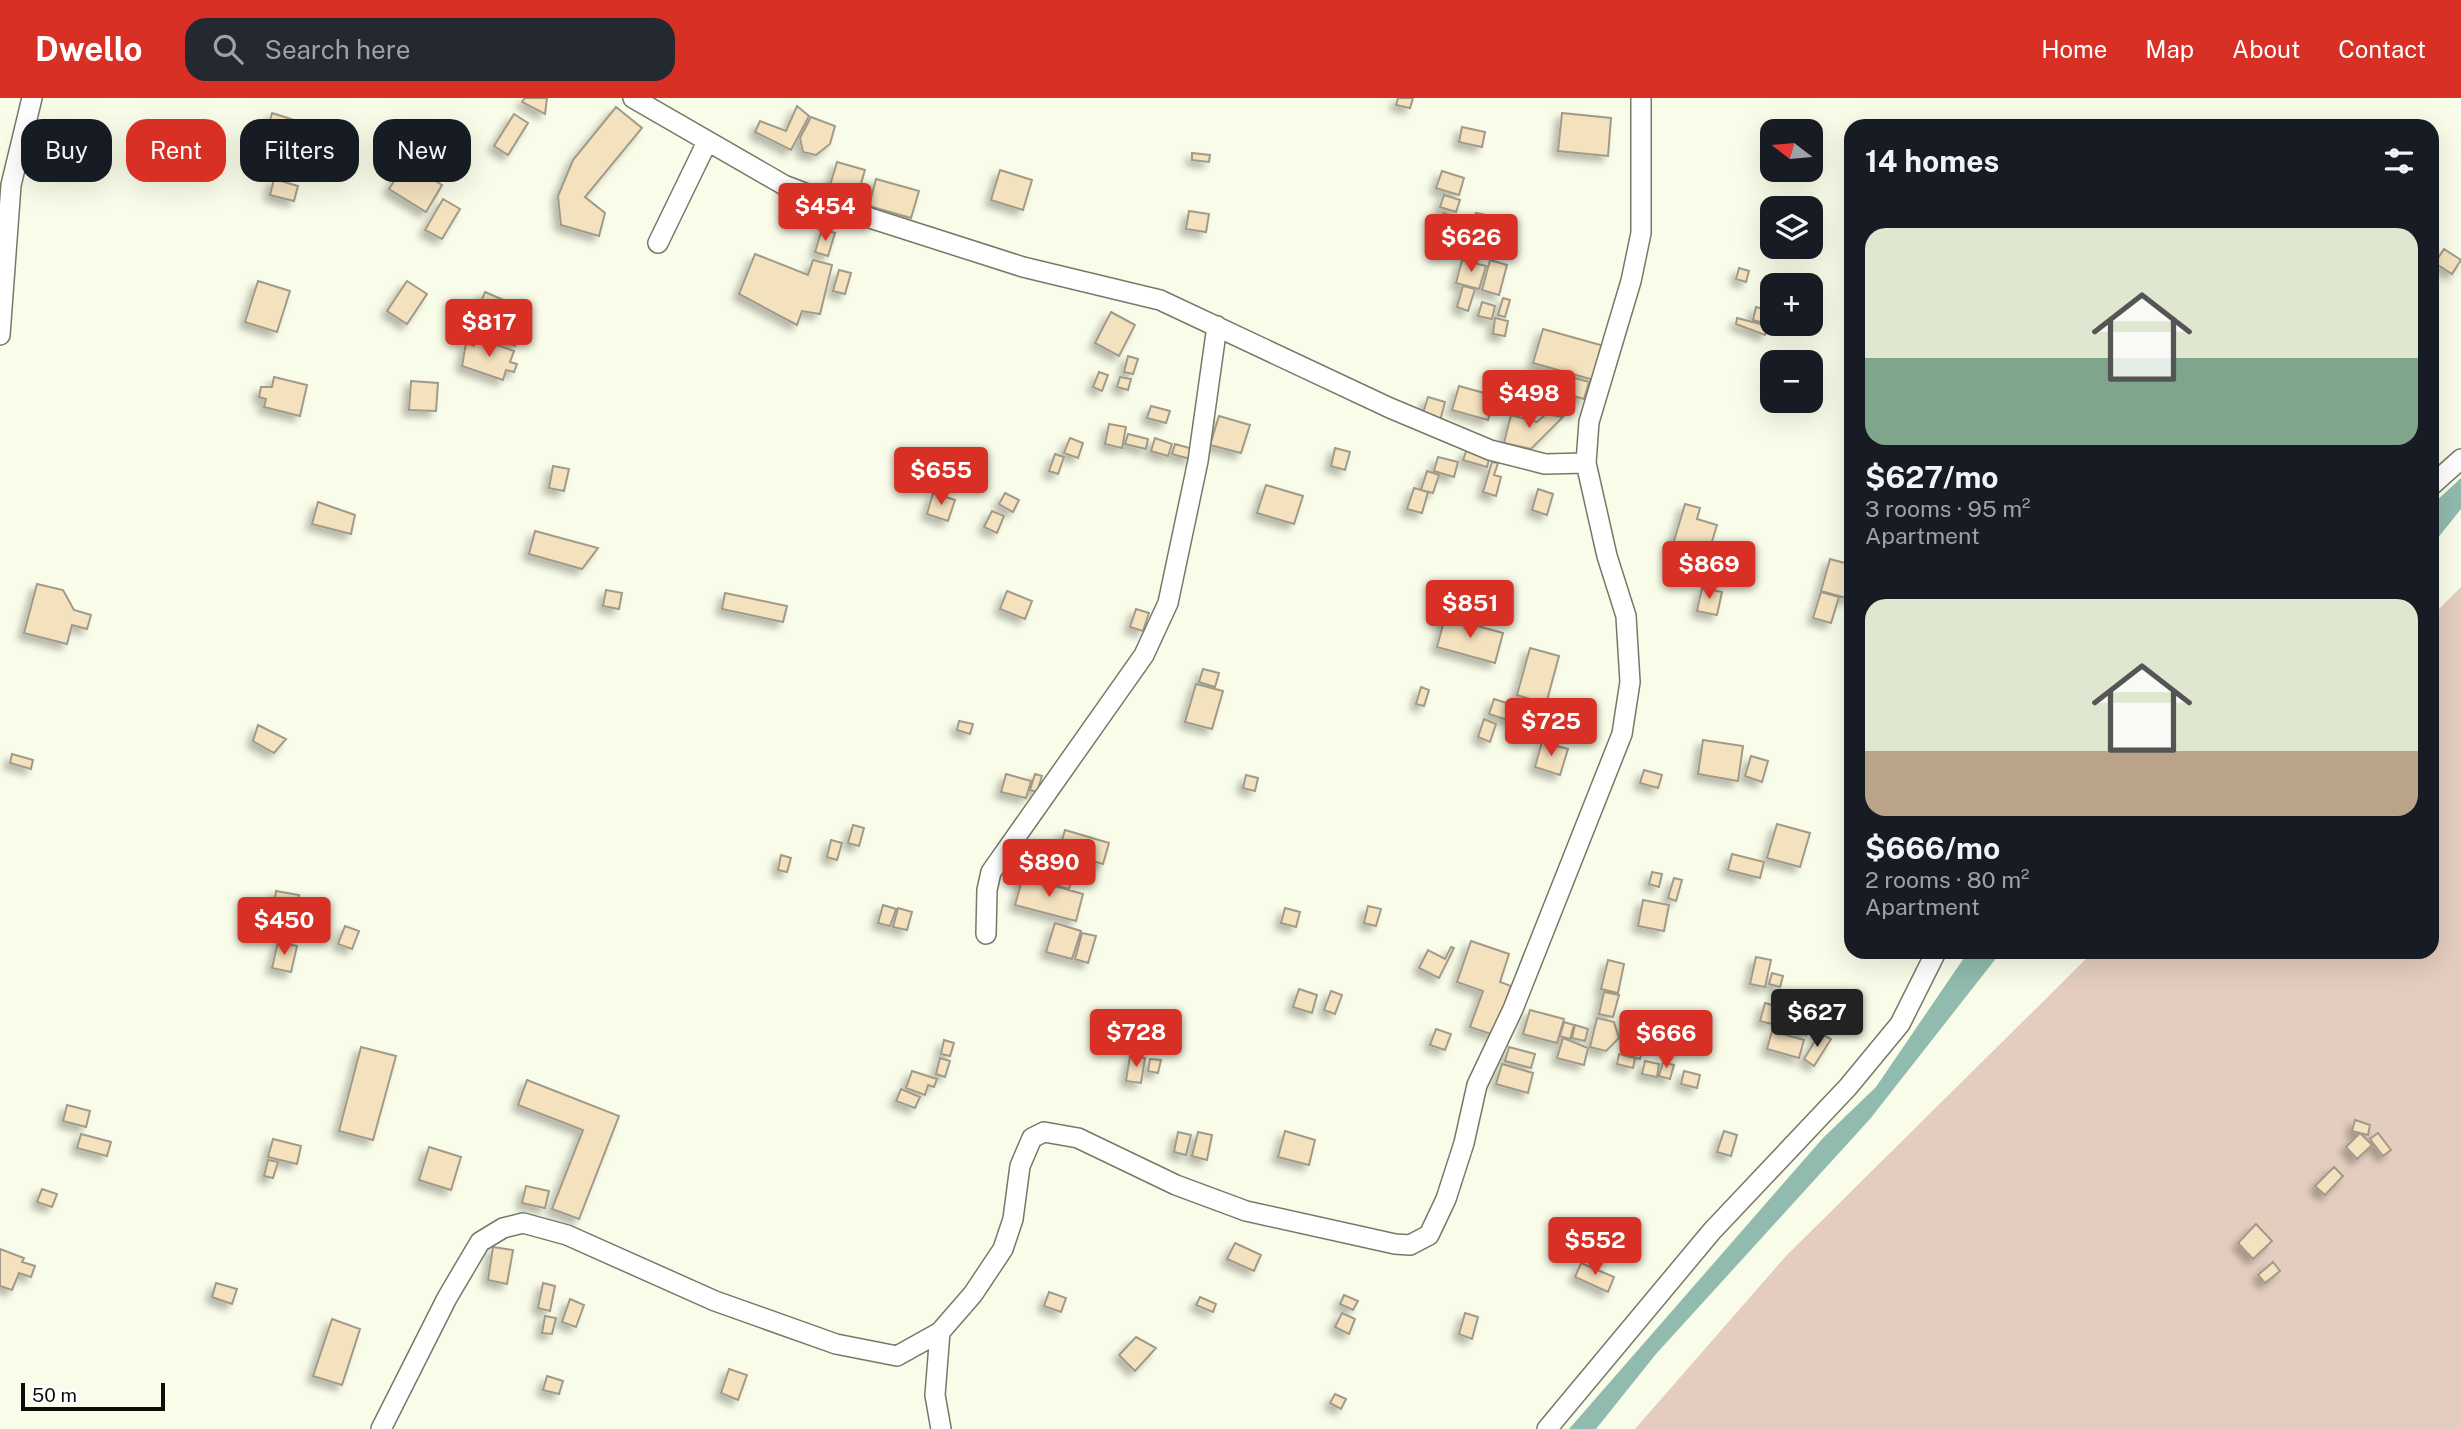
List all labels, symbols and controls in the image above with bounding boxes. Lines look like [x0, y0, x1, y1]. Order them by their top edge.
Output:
search box [185, 18, 675, 81]
text: Dwello [35, 30, 143, 68]
icon: search [209, 30, 247, 68]
text: Search here [265, 34, 411, 65]
text: Home [2041, 35, 2107, 63]
text: Map [2145, 35, 2194, 63]
text: About [2232, 35, 2300, 63]
text: Contact [2338, 35, 2426, 63]
chip: Buy [21, 119, 112, 182]
chip: Rent [126, 119, 226, 182]
chip: Filters [240, 119, 359, 182]
chip: New [373, 119, 471, 182]
north arrow [1760, 119, 1824, 182]
map controls [1760, 119, 1823, 413]
icon: filters [2380, 142, 2418, 180]
text: 14 homes [1865, 143, 1999, 179]
pin: $454 [784, 184, 866, 243]
text: $454 [794, 192, 856, 219]
button: layers [1760, 196, 1823, 259]
pin: $626 [1430, 214, 1512, 274]
text: $626 [1441, 223, 1501, 250]
button: + [1760, 273, 1823, 336]
icon: home [2079, 274, 2205, 400]
pin: $817 [448, 300, 530, 359]
text: $817 [461, 308, 517, 335]
button: − [1760, 350, 1823, 413]
pin: $498 [1488, 370, 1570, 430]
text: $498 [1498, 379, 1560, 406]
pin: $655 [900, 448, 982, 507]
text: $655 [910, 456, 972, 483]
text: $627/mo [1865, 459, 1999, 495]
text: 3 rooms · 95 m² [1865, 495, 2031, 522]
text: Apartment [1865, 522, 1980, 549]
pin: $869 [1668, 542, 1750, 601]
text: $869 [1678, 550, 1740, 577]
pin: $851 [1429, 580, 1511, 640]
text: $851 [1442, 589, 1498, 616]
icon: home [2079, 645, 2205, 771]
pin: $725 [1510, 698, 1592, 758]
text: $725 [1521, 707, 1581, 734]
text: $666/mo [1865, 830, 2000, 866]
pin: $890 [1008, 840, 1090, 899]
text: $890 [1019, 848, 1079, 875]
text: 2 rooms · 80 m² [1865, 866, 2030, 893]
text: Apartment [1865, 893, 1980, 920]
pin: $450 [243, 898, 325, 957]
text: $450 [254, 906, 314, 933]
pin: $627 [1776, 990, 1858, 1049]
text: $627 [1787, 998, 1847, 1025]
pin: $728 [1095, 1010, 1177, 1069]
pin: $666 [1625, 1010, 1707, 1070]
text: $728 [1106, 1018, 1166, 1045]
text: $666 [1635, 1019, 1697, 1046]
pin: $552 [1554, 1218, 1636, 1277]
text: $552 [1564, 1226, 1626, 1253]
scale bar [21, 1380, 164, 1412]
text: 50 m [32, 1384, 77, 1406]

